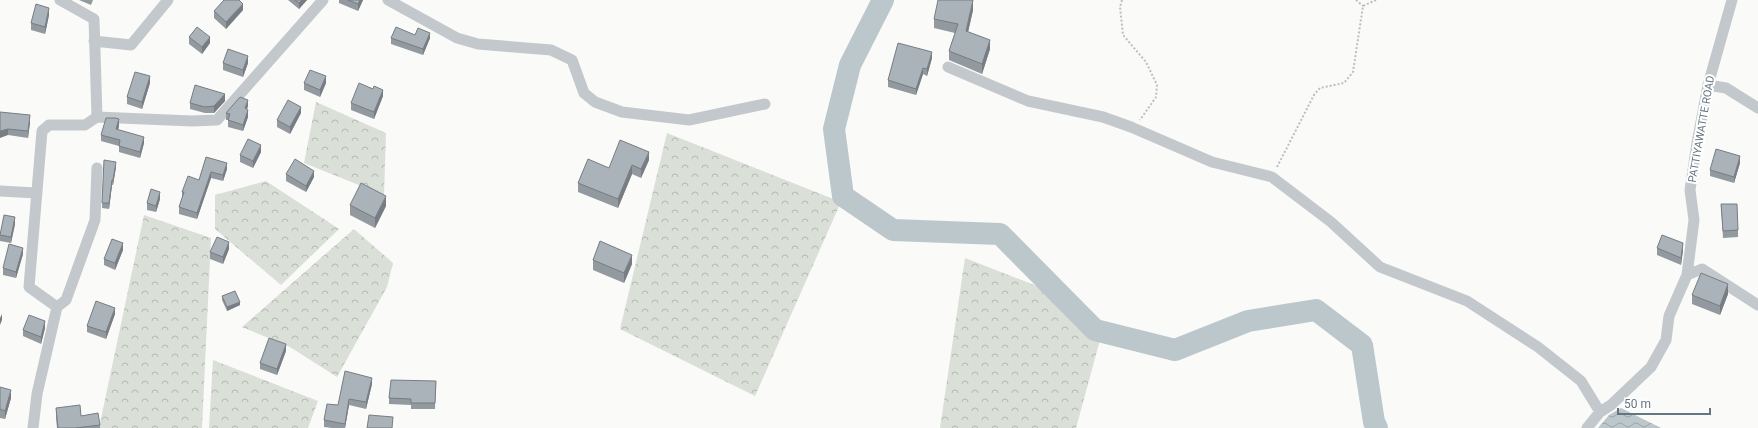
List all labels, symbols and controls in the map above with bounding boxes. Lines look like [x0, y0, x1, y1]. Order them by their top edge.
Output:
street label: PATTIYAWATTE ROAD [1686, 75, 1717, 184]
scale bar [1618, 390, 1710, 416]
text: 50 m [1624, 397, 1651, 411]

